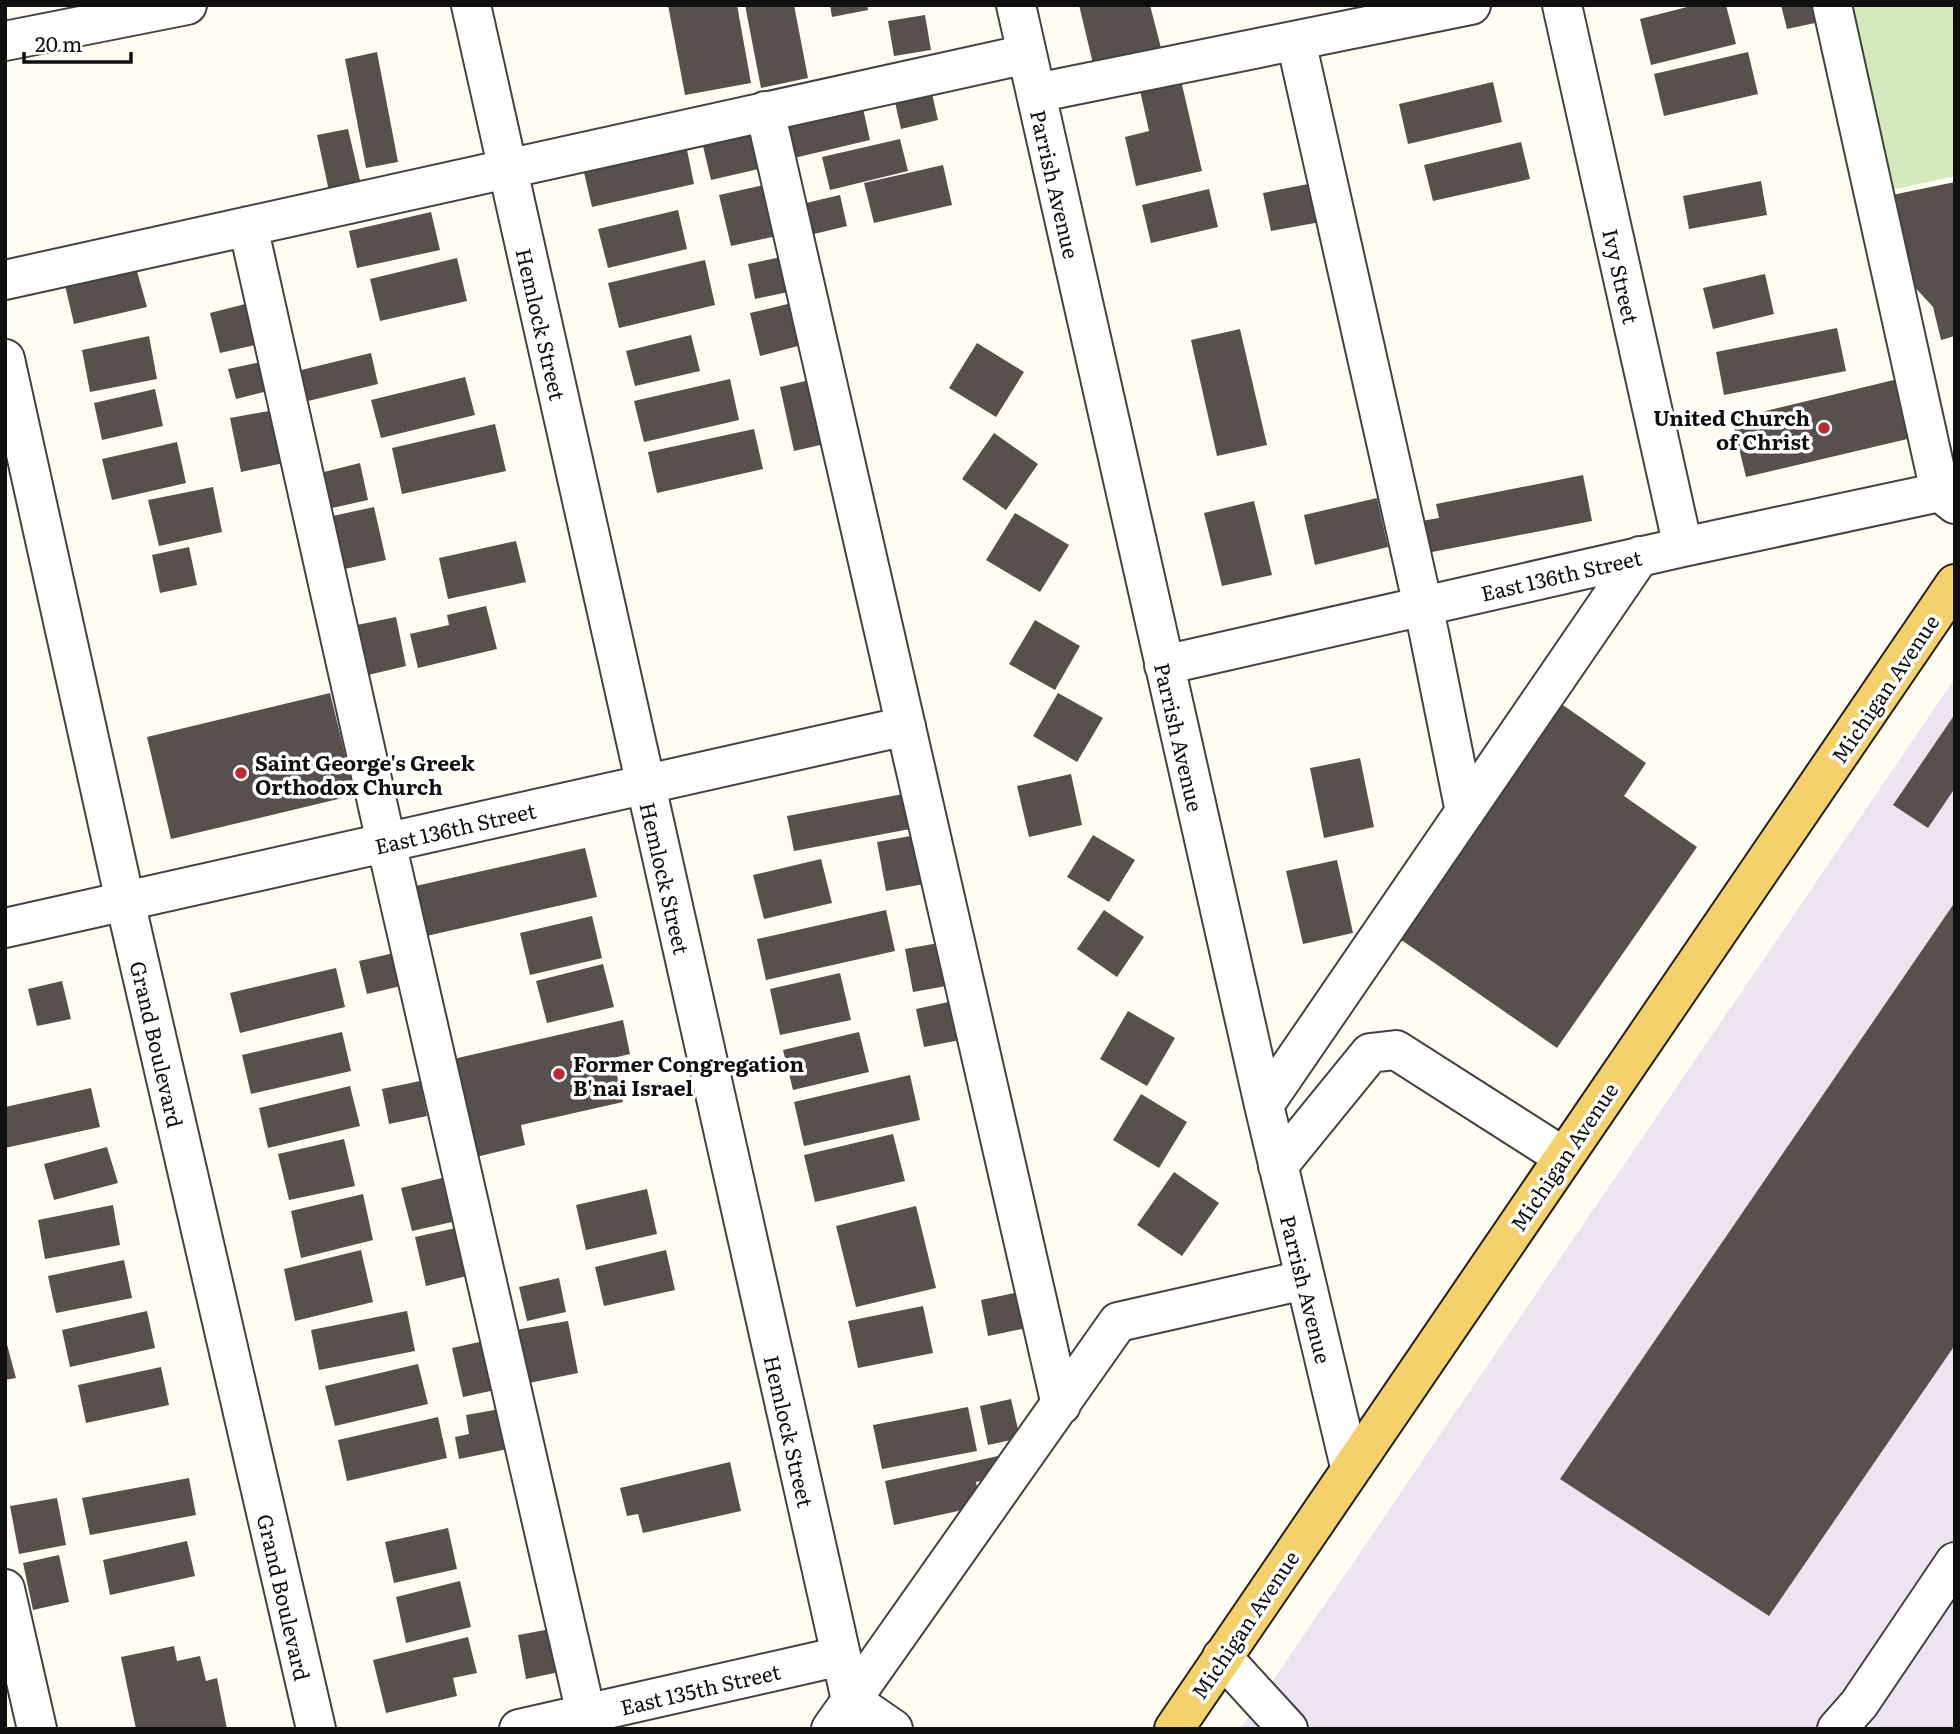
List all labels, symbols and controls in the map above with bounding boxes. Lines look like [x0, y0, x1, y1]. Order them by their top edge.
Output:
scale bar [24, 21, 131, 65]
text: 20 m [35, 27, 82, 58]
street label: Parrish Avenue [1024, 106, 1088, 262]
street label: Ivy Street [1596, 225, 1648, 327]
street label: Hemlock Street [509, 245, 575, 403]
place label: United Church of Christ [1653, 401, 1811, 456]
marker: United Church of Christ [1816, 420, 1832, 436]
street label: East 136th Street [1477, 540, 1645, 608]
street label: Michigan Avenue [1823, 607, 1945, 769]
street label: Parrish Avenue [1148, 659, 1212, 815]
place label: Saint George's Greek Orthodox Church [255, 746, 476, 801]
marker: Saint George's Greek Orthodox Church [233, 765, 249, 781]
street label: East 136th Street [371, 793, 539, 861]
street label: Hemlock Street [633, 799, 699, 957]
street label: Grand Boulevard [124, 958, 192, 1131]
place label: Former Congregation B'nai Israel [573, 1047, 804, 1102]
marker: Former Congregation B'nai Israel [551, 1066, 567, 1082]
street label: Michigan Avenue [1502, 1075, 1624, 1237]
street label: Parrish Avenue [1274, 1212, 1340, 1367]
street label: Hemlock Street [757, 1352, 823, 1510]
street label: Grand Boulevard [251, 1511, 319, 1684]
street label: Michigan Avenue [1183, 1543, 1305, 1705]
street label: East 135th Street [617, 1654, 784, 1722]

